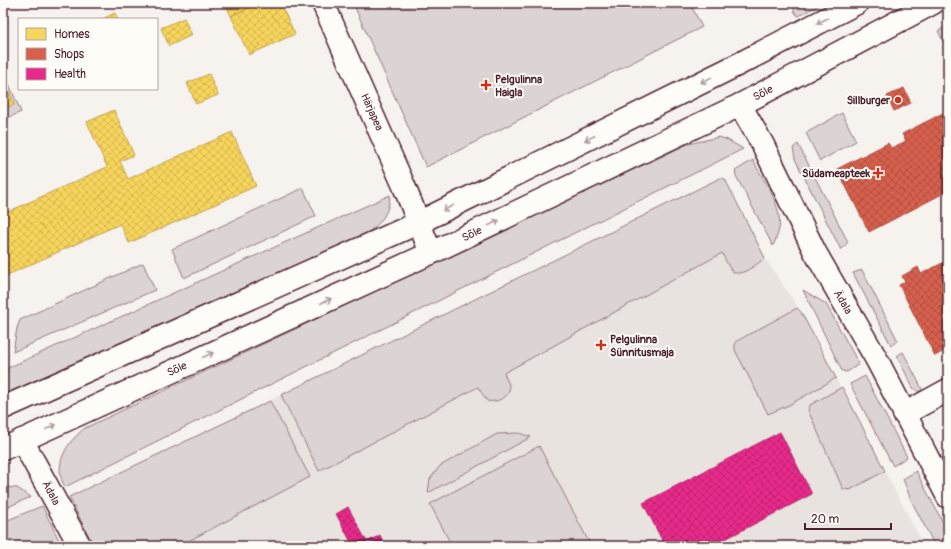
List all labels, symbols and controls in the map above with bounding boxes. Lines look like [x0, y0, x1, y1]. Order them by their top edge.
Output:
legend [18, 18, 158, 90]
one-way arrow [816, 18, 828, 25]
text: Homes [54, 27, 90, 42]
text: Shops [54, 47, 85, 62]
text: Health [54, 67, 86, 82]
place label: Pelgulinna Haigla [495, 73, 542, 99]
one-way arrow [701, 77, 713, 84]
marker: Pelgulinna Haigla [480, 79, 492, 91]
street label: Sõle [751, 82, 776, 104]
street label: Härjapea [358, 91, 386, 133]
place label: Sillburger [847, 94, 891, 107]
marker: Sillburger [893, 95, 903, 105]
one-way arrow [584, 135, 596, 142]
place label: Südameapteek [802, 167, 870, 180]
marker: Südameapteek [873, 168, 883, 178]
one-way arrow [443, 205, 455, 212]
one-way arrow [488, 219, 500, 226]
street label: Sõle [460, 223, 485, 244]
street label: Ädala [831, 288, 855, 316]
one-way arrow [319, 297, 331, 304]
place label: Pelgulinna Sünnitusmaja [610, 333, 674, 359]
marker: Pelgulinna Sünnitusmaja [595, 339, 607, 351]
one-way arrow [201, 351, 213, 358]
street label: Sõle [165, 359, 190, 379]
one-way arrow [45, 423, 57, 430]
street label: Ädala [39, 479, 63, 507]
scale bar [805, 505, 891, 531]
text: 20 m [811, 512, 840, 527]

